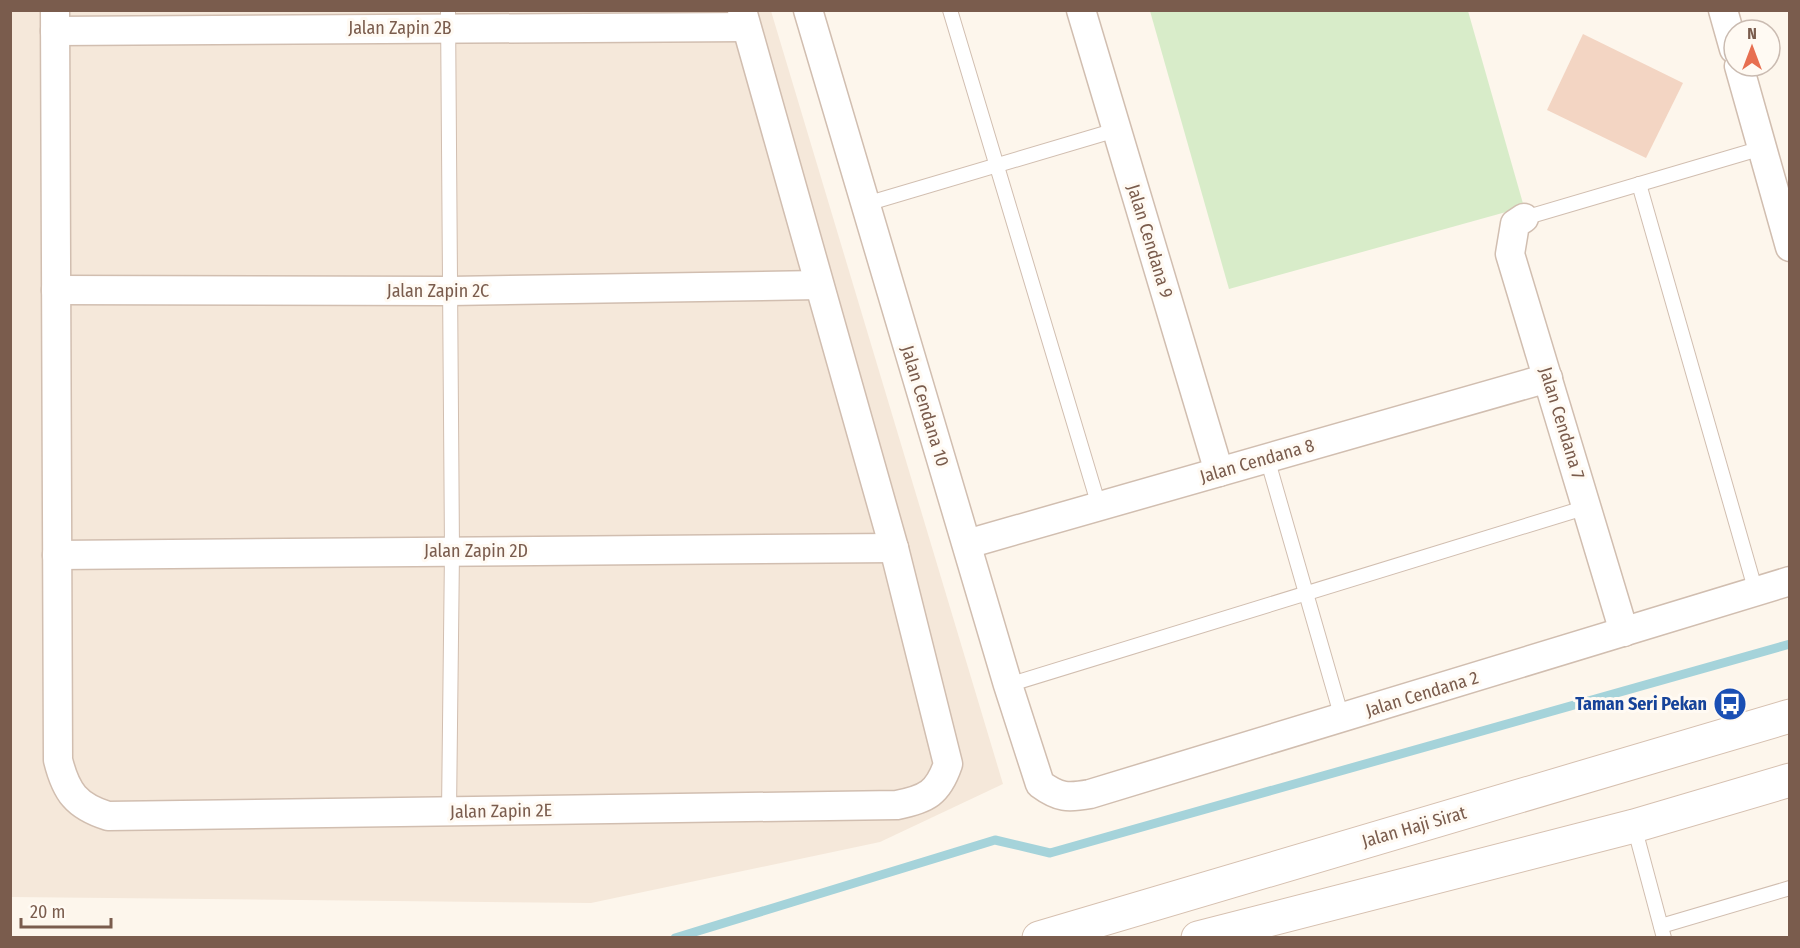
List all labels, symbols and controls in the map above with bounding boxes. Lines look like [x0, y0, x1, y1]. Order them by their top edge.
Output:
street label: Jalan Zapin 2B [348, 17, 452, 39]
north arrow [1722, 18, 1782, 78]
text: N [1747, 24, 1757, 43]
street label: Jalan Cendana 9 [1122, 182, 1178, 300]
street label: Jalan Zapin 2C [387, 280, 489, 302]
street label: Jalan Cendana 10 [896, 343, 954, 469]
street label: Jalan Cendana 7 [1534, 364, 1590, 482]
street label: Jalan Cendana 8 [1197, 434, 1317, 488]
street label: Jalan Zapin 2D [424, 540, 528, 562]
street label: Jalan Cendana 2 [1363, 666, 1481, 722]
bus stop icon: Taman Seri Pekan [1712, 686, 1748, 722]
place label: Taman Seri Pekan [1575, 693, 1707, 715]
street label: Jalan Zapin 2E [450, 799, 552, 823]
street label: Jalan Haji Sirat [1359, 802, 1469, 852]
scale bar [21, 891, 111, 929]
text: 20 m [30, 901, 65, 923]

